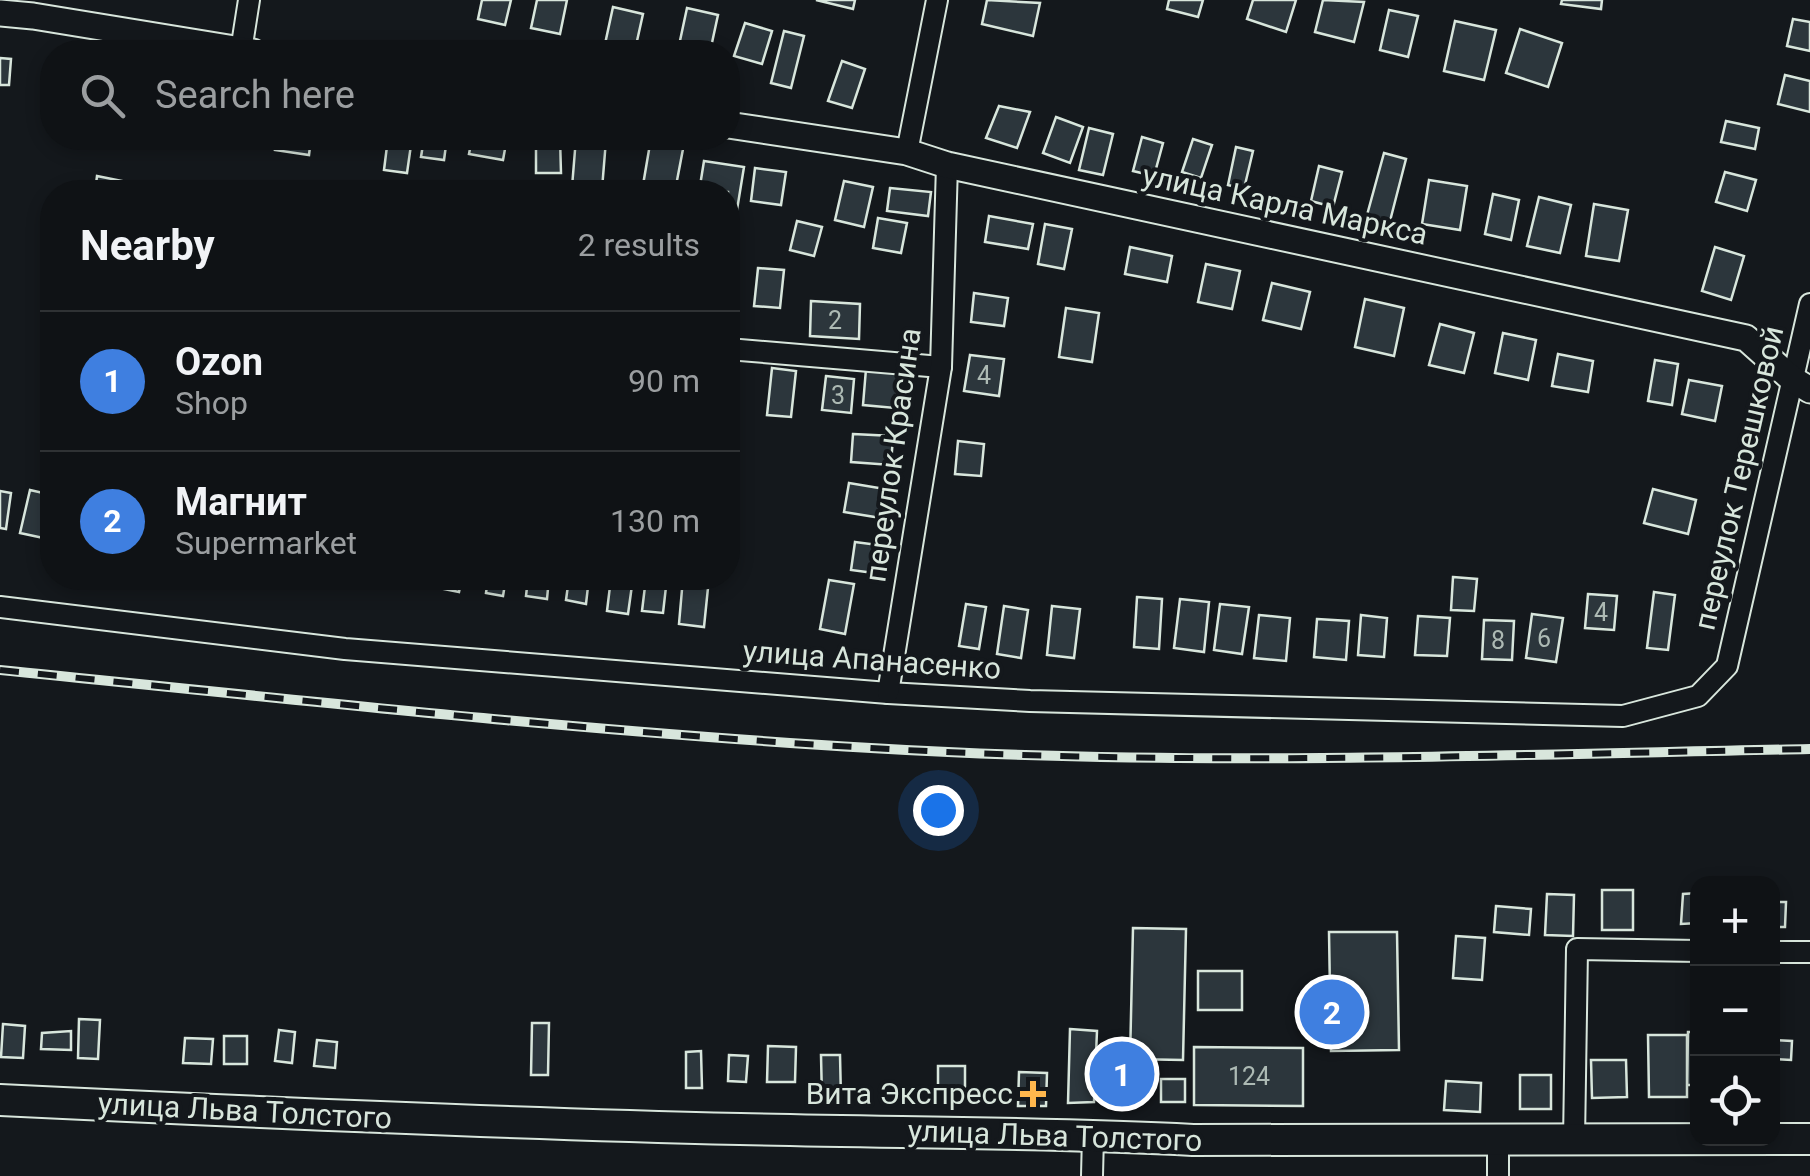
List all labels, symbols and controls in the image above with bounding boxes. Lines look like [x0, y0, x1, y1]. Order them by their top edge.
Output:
search box [40, 40, 740, 150]
icon: search [75, 68, 130, 123]
text: Search here [155, 73, 355, 117]
street label: улица Карла Маркса [1139, 157, 1431, 252]
text: Nearby [80, 221, 215, 270]
text: 2 results [578, 226, 700, 264]
house number: 2 [828, 306, 842, 335]
street label: переулок Терешковой [1686, 322, 1791, 633]
street label: переулок Красина [857, 326, 928, 584]
text: Ozon [175, 340, 263, 384]
house number: 4 [977, 361, 991, 390]
text: 1 [103, 362, 122, 400]
text: 90 m [628, 362, 700, 400]
house number: 3 [831, 381, 845, 410]
text: Shop [175, 384, 248, 422]
text: Магнит [175, 480, 307, 524]
text: 2 [103, 502, 122, 540]
text: 130 m [610, 502, 700, 540]
text: Supermarket [175, 524, 357, 562]
house number: 4 [1594, 598, 1608, 627]
house number: 6 [1537, 624, 1551, 653]
house number: 8 [1491, 626, 1505, 655]
street label: улица Апанасенко [742, 633, 1002, 686]
your location [913, 785, 964, 836]
map controls [1690, 876, 1780, 1146]
button: + [1690, 876, 1780, 966]
button: − [1690, 966, 1780, 1056]
pin: 2 [1300, 974, 1364, 1050]
pin: 1 [1090, 1036, 1154, 1112]
button: locate [1690, 1056, 1780, 1146]
house number: 124 [1228, 1062, 1270, 1091]
place label: Вита Экспресс [806, 1076, 1013, 1111]
marker: Вита Экспресс [1022, 1083, 1044, 1105]
street label: улица Льва Толстого [97, 1085, 393, 1136]
street label: улица Льва Толстого [907, 1113, 1203, 1158]

